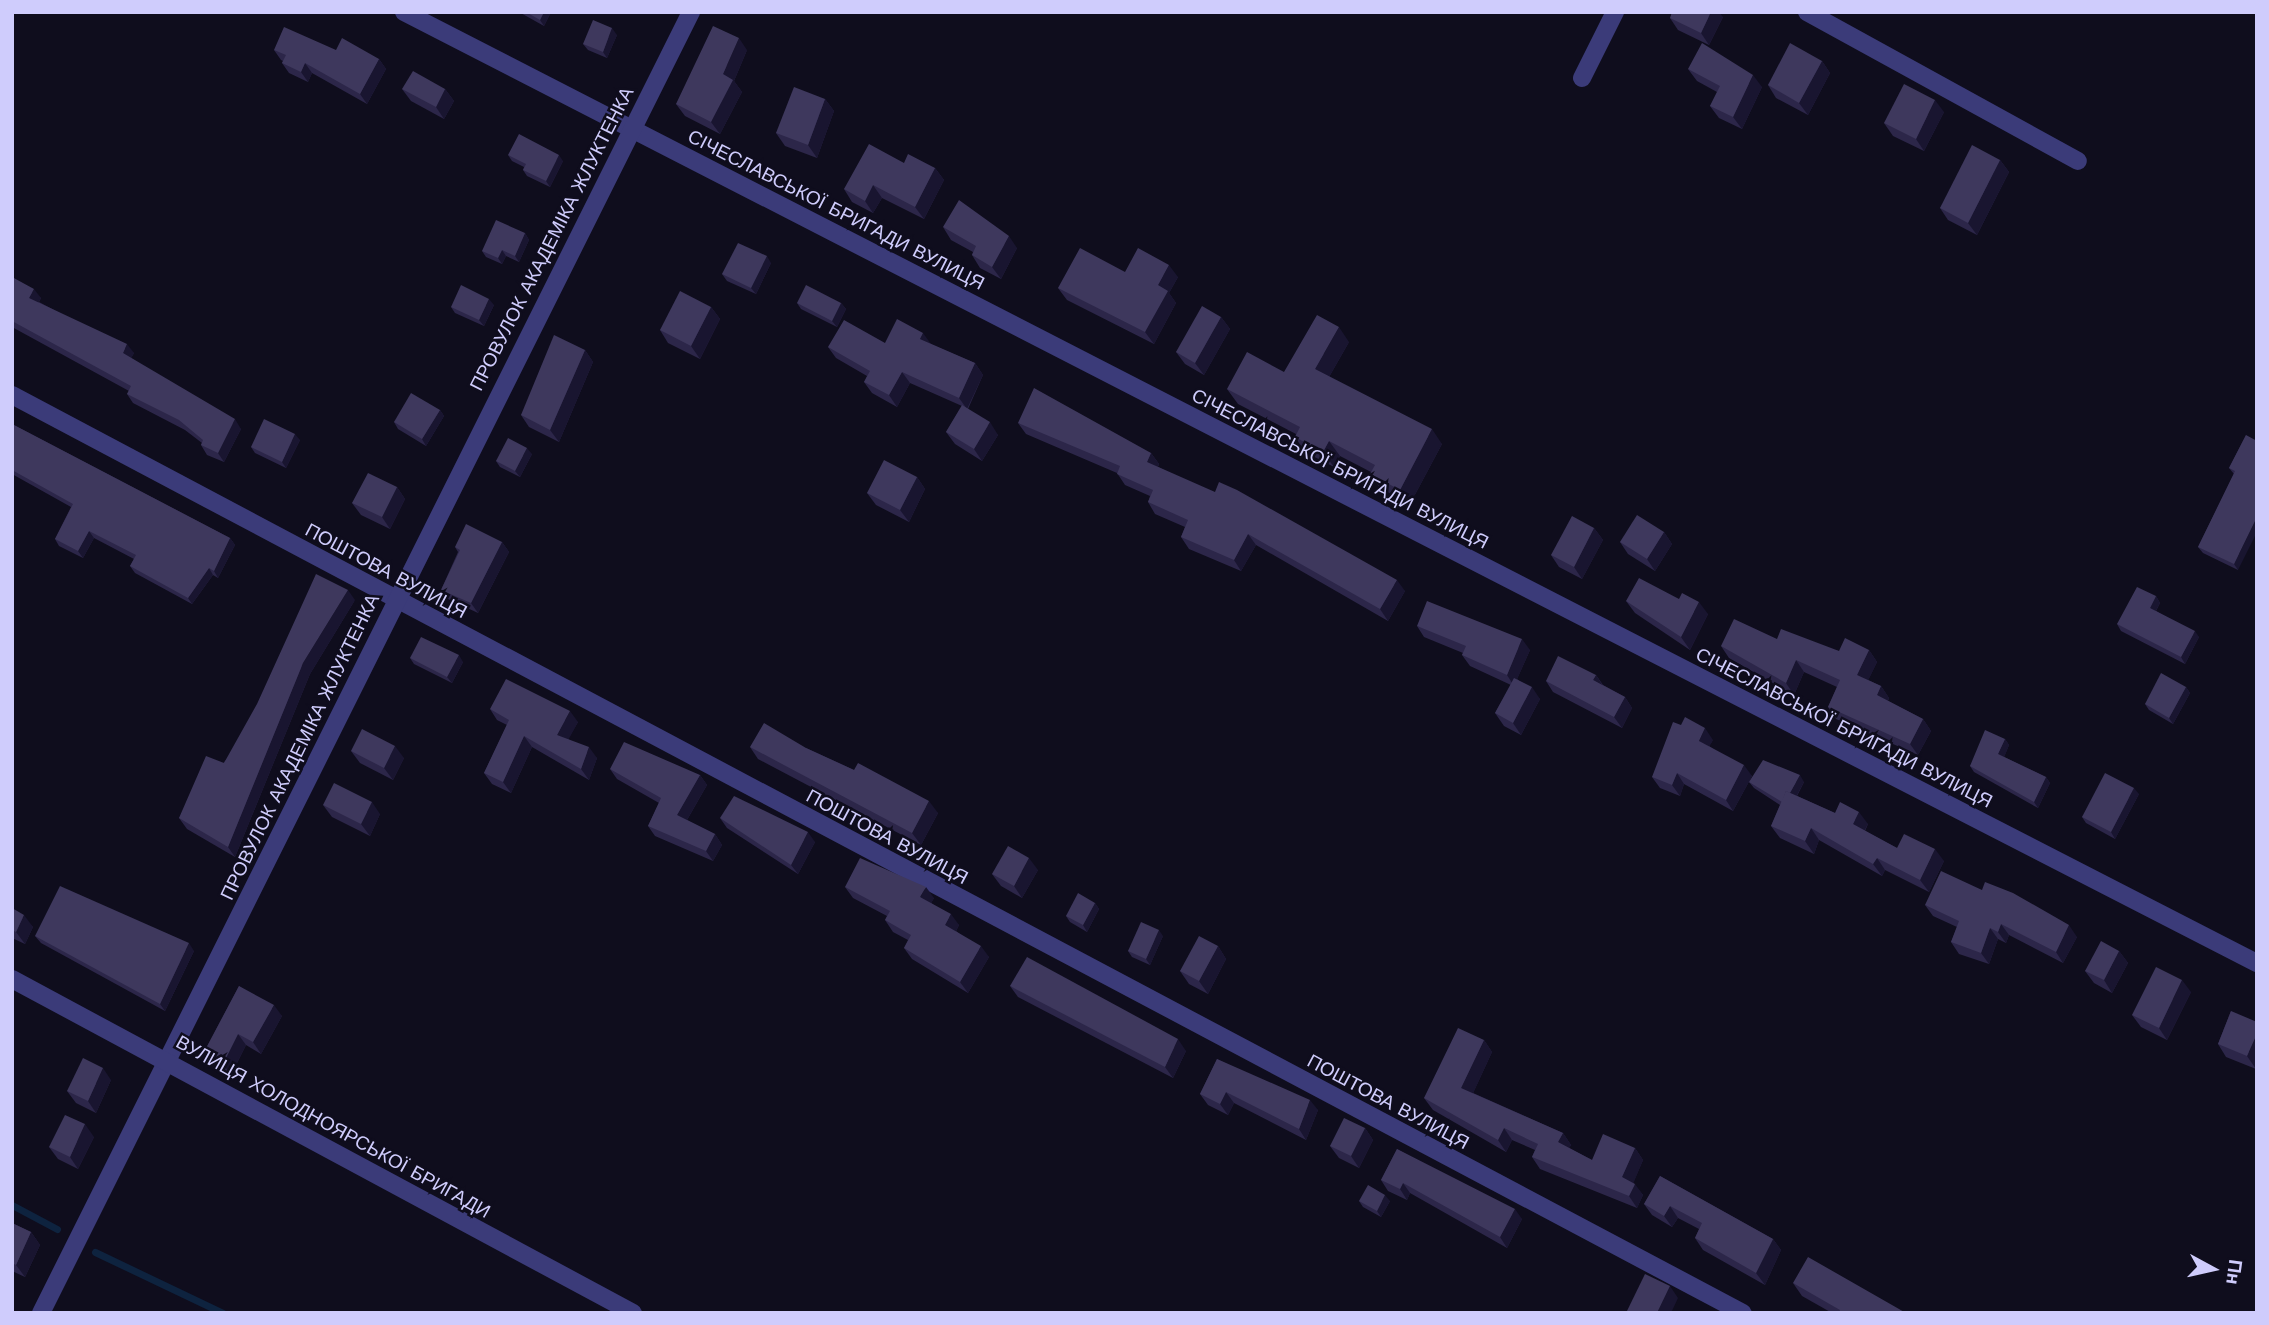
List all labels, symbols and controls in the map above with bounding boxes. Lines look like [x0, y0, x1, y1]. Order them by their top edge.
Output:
street label: ПРОВУЛОК АКАДЕМІКА ЖЛУКТЕНКА [465, 83, 639, 395]
street label: СІЧЕСЛАВСЬКОЇ БРИГАДИ ВУЛИЦЯ [684, 125, 988, 295]
street label: СІЧЕСЛАВСЬКОЇ БРИГАДИ ВУЛИЦЯ [1188, 384, 1492, 554]
street label: ПОШТОВА ВУЛИЦЯ [301, 519, 471, 623]
street label: ПРОВУЛОК АКАДЕМІКА ЖЛУКТЕНКА [216, 590, 384, 904]
street label: СІЧЕСЛАВСЬКОЇ БРИГАДИ ВУЛИЦЯ [1692, 643, 1996, 813]
street label: ПОШТОВА ВУЛИЦЯ [802, 785, 972, 889]
street label: ВУЛИЦЯ ХОЛОДНОЯРСЬКОЇ БРИГАДИ [172, 1031, 494, 1223]
street label: ПОШТОВА ВУЛИЦЯ [1303, 1050, 1473, 1154]
north arrow [2178, 1234, 2248, 1304]
text: Пн [2221, 1258, 2247, 1286]

